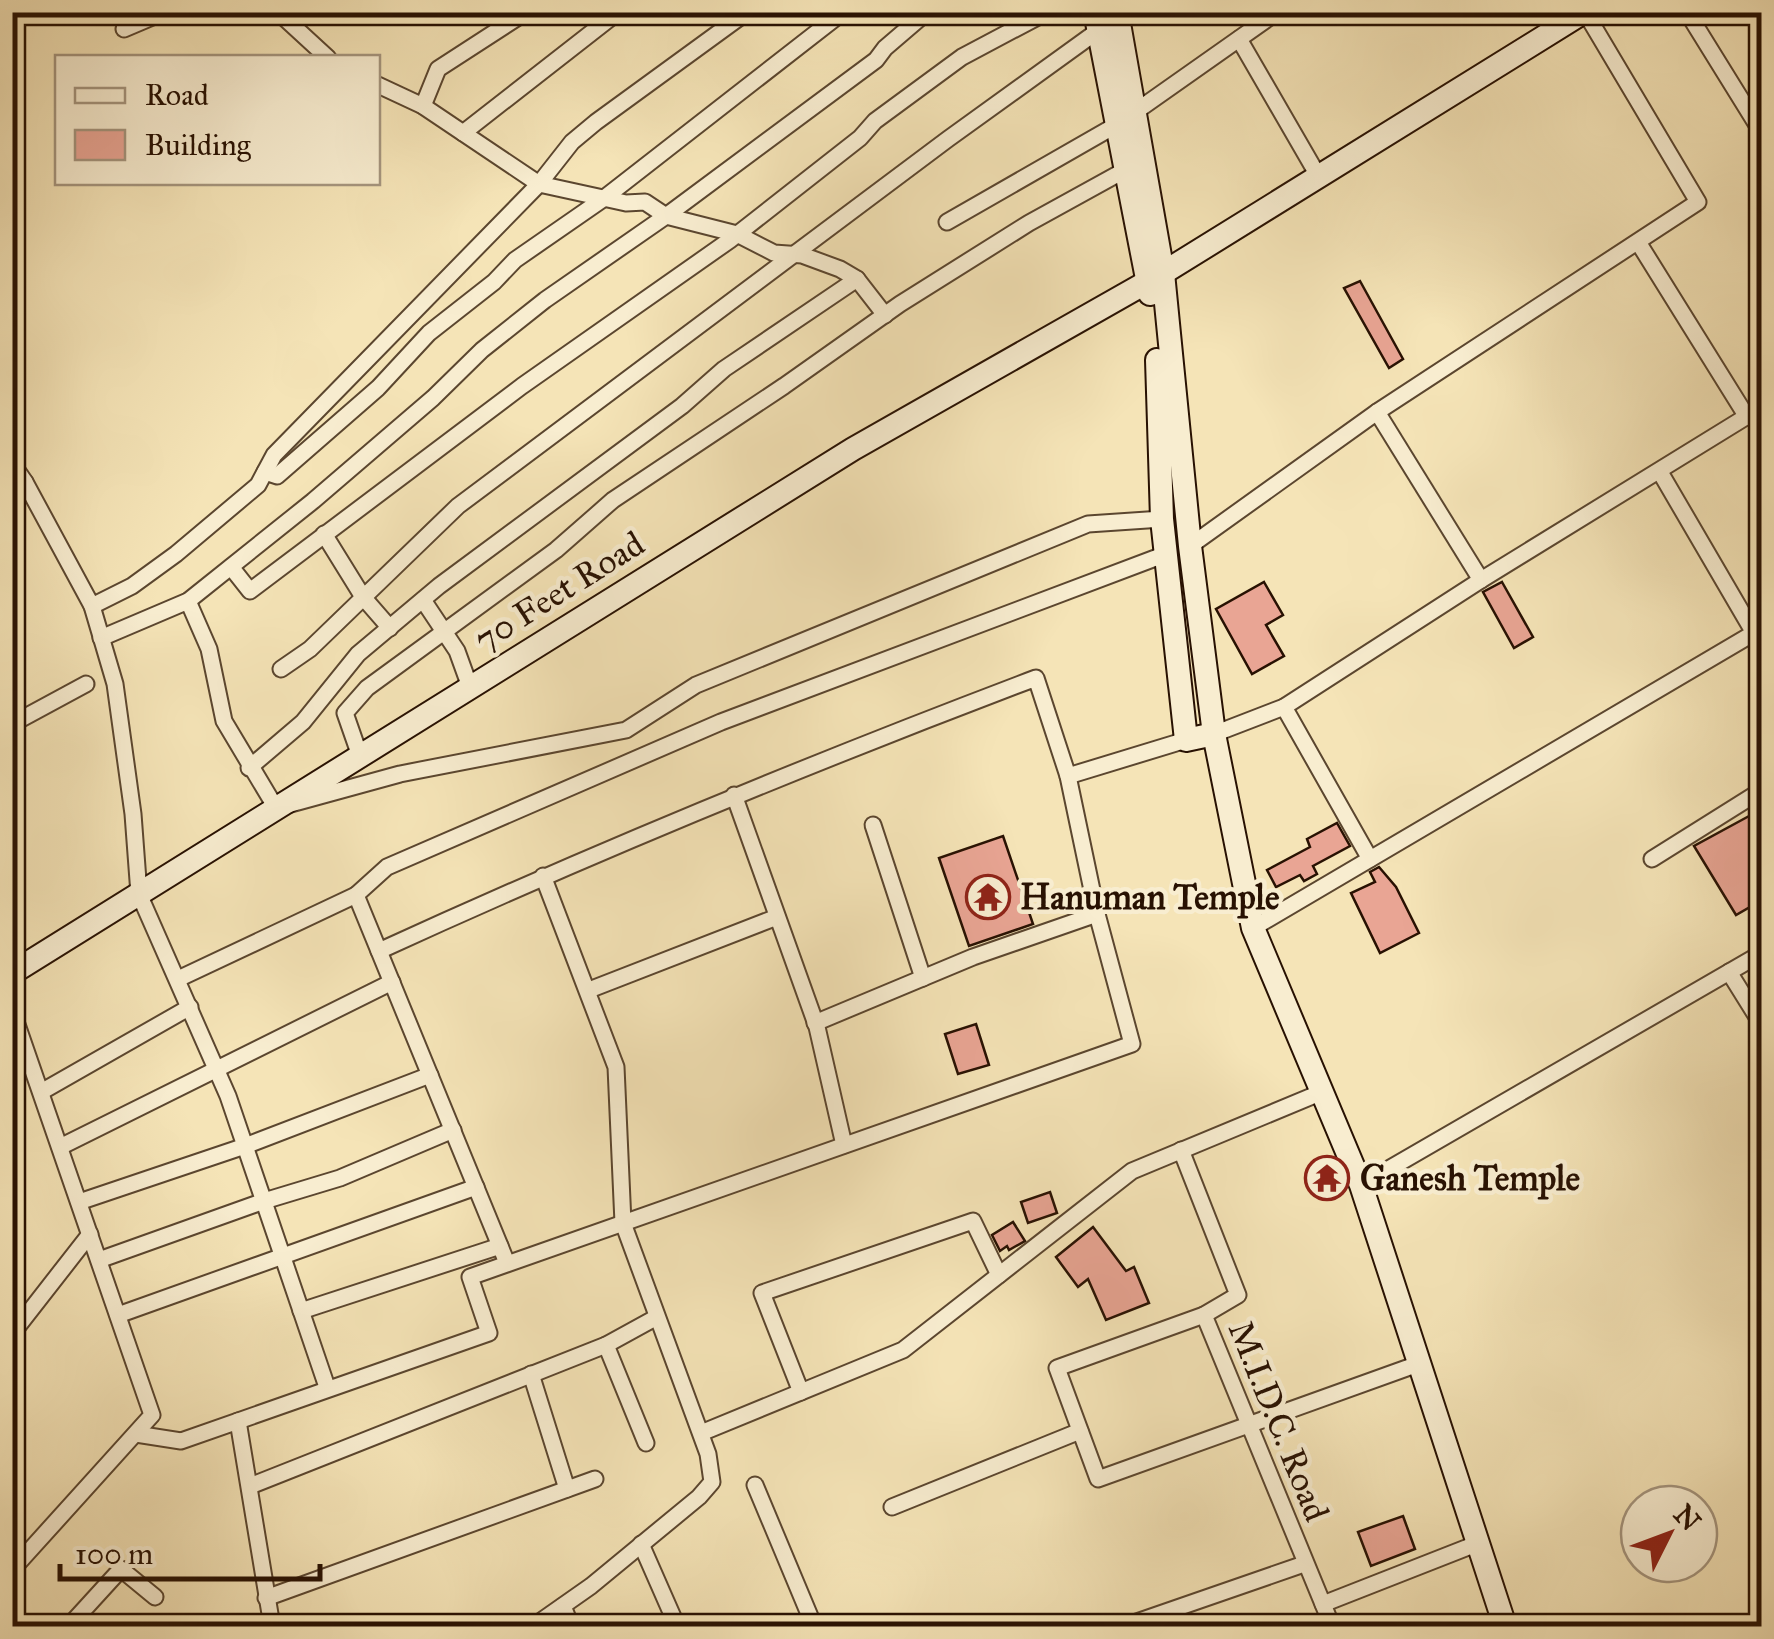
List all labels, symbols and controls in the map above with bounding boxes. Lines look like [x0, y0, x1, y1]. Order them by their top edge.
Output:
legend [55, 55, 380, 185]
text: Road [145, 77, 209, 113]
text: Building [145, 127, 252, 163]
street label: 70 Feet Road [466, 522, 653, 661]
temple icon: Hanuman Temple [965, 874, 1011, 920]
place label: Hanuman Temple [1020, 876, 1280, 919]
temple icon: Ganesh Temple [1304, 1155, 1350, 1201]
place label: Ganesh Temple [1360, 1157, 1580, 1200]
street label: M.I.D.C. Road [1219, 1315, 1338, 1528]
north arrow [1619, 1484, 1719, 1584]
text: N [1666, 1497, 1708, 1538]
scale bar [60, 1519, 320, 1581]
text: 100 m [75, 1536, 153, 1572]

